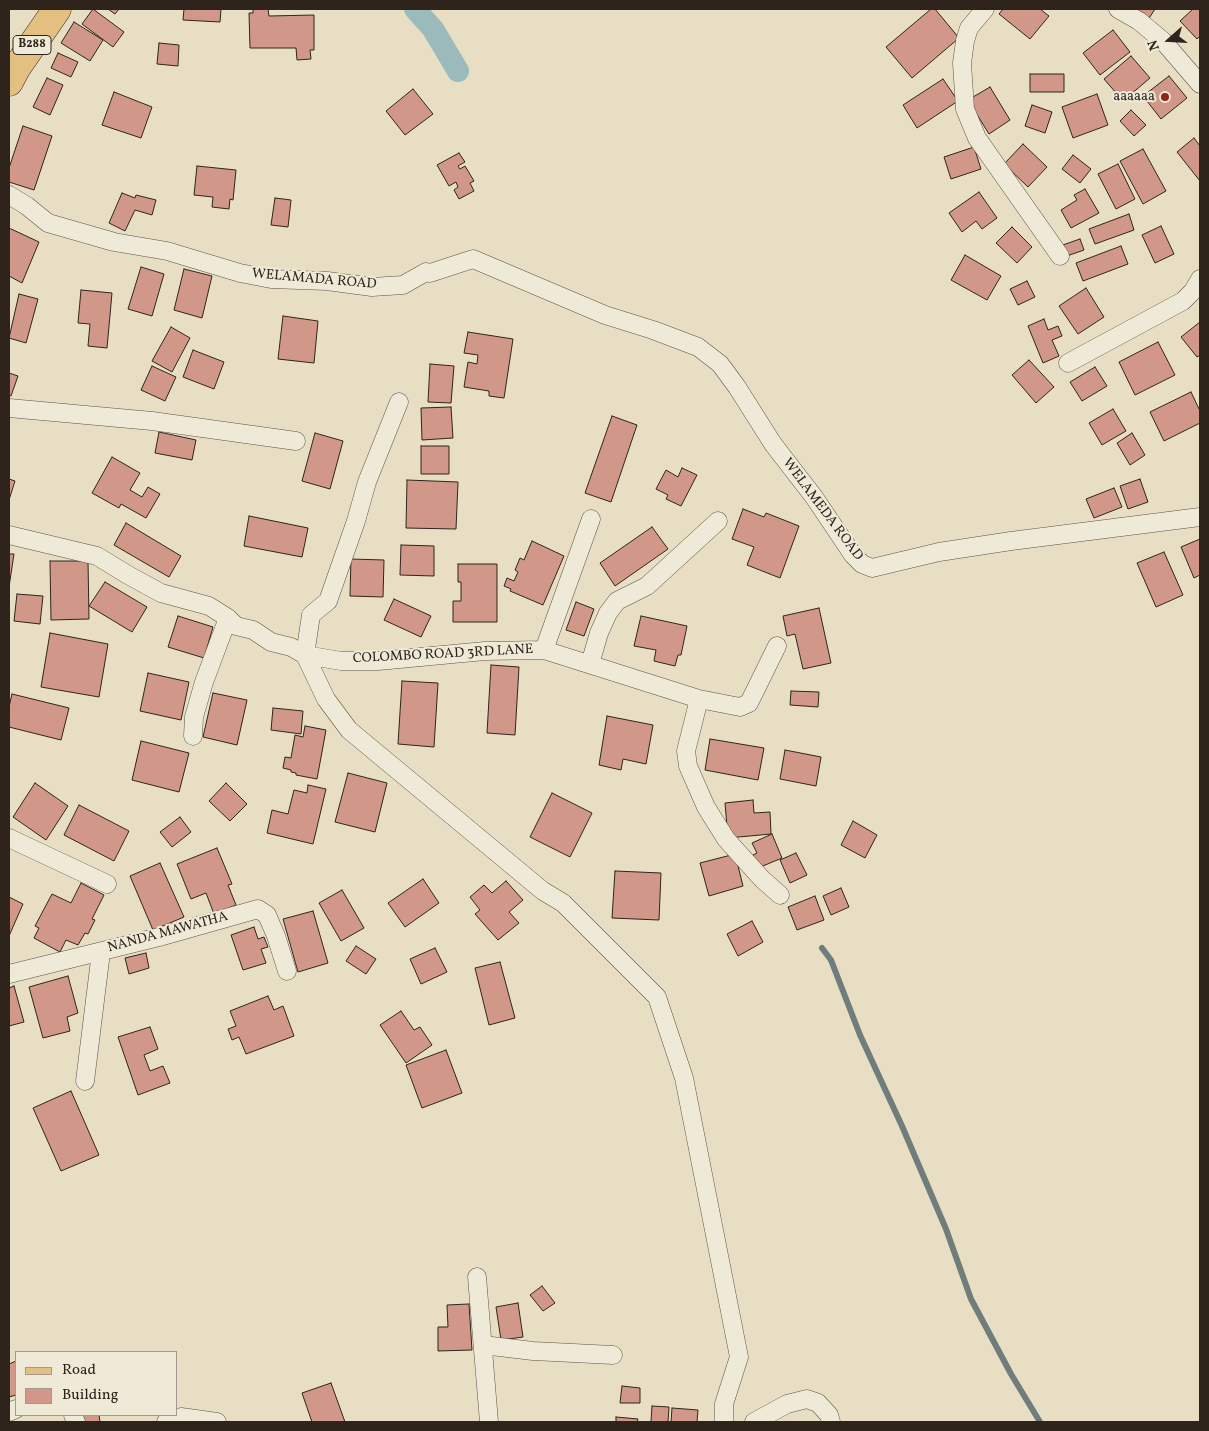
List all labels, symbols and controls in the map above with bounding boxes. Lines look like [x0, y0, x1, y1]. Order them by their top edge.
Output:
north arrow [1144, 15, 1194, 65]
road number: B288 [13, 36, 51, 54]
text: N [1144, 37, 1165, 53]
place label: aaaaaa [1113, 89, 1155, 105]
marker: aaaaaa [1159, 91, 1171, 103]
street label: WELAMADA ROAD [251, 266, 377, 294]
street label: WELAMEDA ROAD [778, 456, 866, 564]
street label: COLOMBO ROAD 3RD LANE [352, 642, 534, 668]
street label: NANDA MAWATHA [106, 909, 230, 957]
legend [15, 1351, 178, 1416]
text: Road [62, 1360, 96, 1381]
text: Building [62, 1385, 118, 1406]

